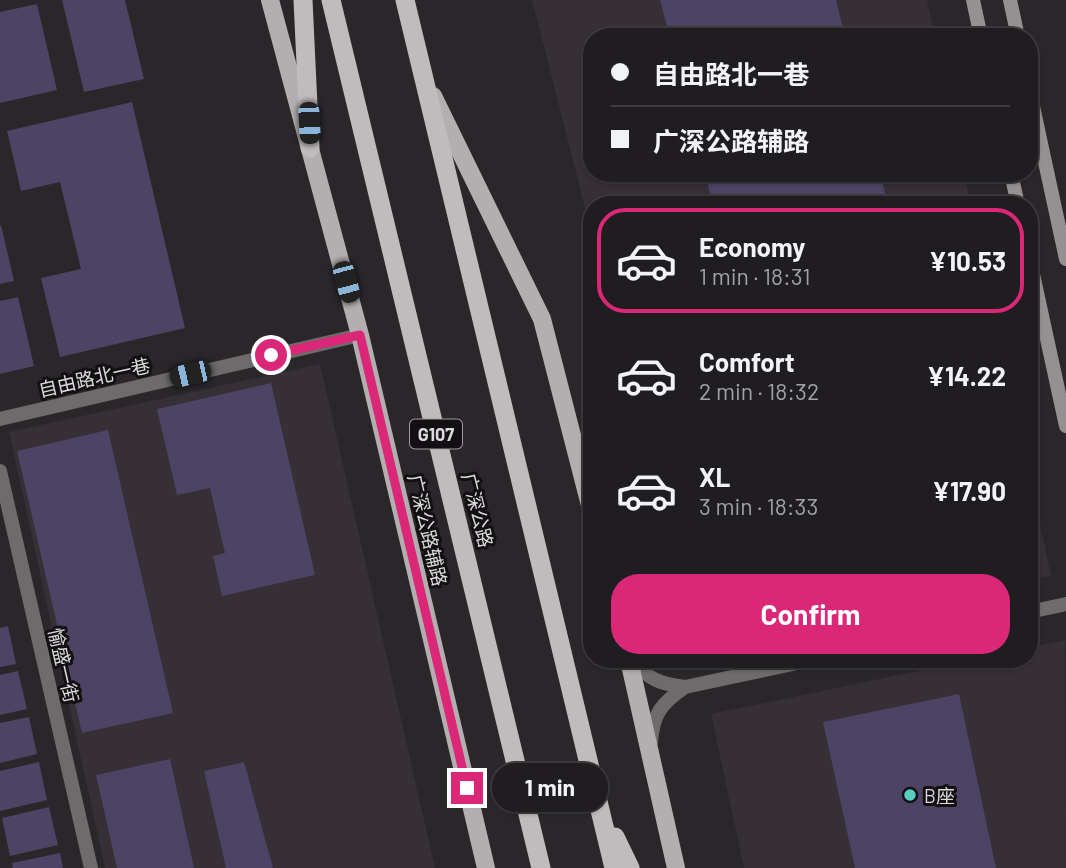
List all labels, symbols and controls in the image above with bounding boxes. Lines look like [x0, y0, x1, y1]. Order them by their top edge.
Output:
text: 自由路北一巷 [653, 58, 809, 89]
car [298, 101, 321, 145]
text: 广深公路辅路 [653, 125, 809, 156]
icon: car [615, 229, 678, 292]
text: Economy [699, 231, 805, 262]
text: ¥10.53 [929, 245, 1006, 276]
car [331, 259, 362, 305]
text: 1 min · 18:31 [699, 262, 811, 290]
route start [255, 339, 287, 371]
icon: car [615, 344, 678, 407]
text: Comfort [699, 346, 795, 377]
street label: 自由路北一巷 [36, 353, 152, 401]
car [168, 359, 213, 389]
text: ¥14.22 [927, 360, 1006, 391]
text: 2 min · 18:32 [699, 377, 819, 405]
road number: G107 [410, 420, 462, 448]
icon: car [615, 459, 678, 522]
text: XL [699, 461, 730, 492]
street label: 广深公路 [458, 470, 498, 550]
street label: 广深公路辅路 [404, 472, 452, 588]
text: ¥17.90 [932, 475, 1006, 506]
text: 3 min · 18:33 [699, 492, 818, 520]
button: Confirm [611, 574, 1010, 654]
street label: 愉盛一街 [44, 625, 84, 705]
callout: 1 min [491, 764, 607, 812]
route end [451, 772, 483, 804]
text: 1 min [525, 773, 575, 801]
place label: B座 [924, 784, 955, 807]
marker: B座 [902, 787, 918, 803]

